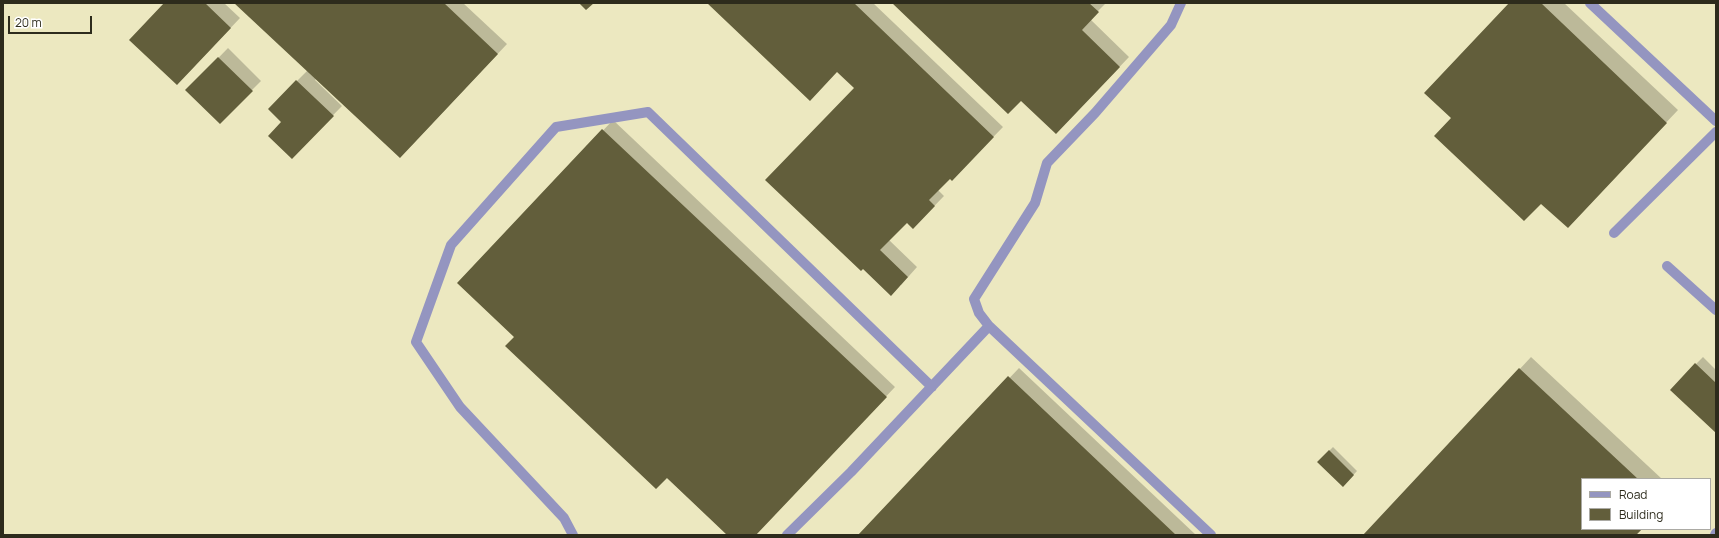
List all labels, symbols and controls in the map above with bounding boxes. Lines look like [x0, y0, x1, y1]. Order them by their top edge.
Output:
scale bar [10, 8, 94, 34]
text: 20 m [15, 14, 42, 31]
legend [1581, 478, 1711, 530]
text: Road [1619, 486, 1647, 503]
text: Building [1619, 506, 1663, 523]

